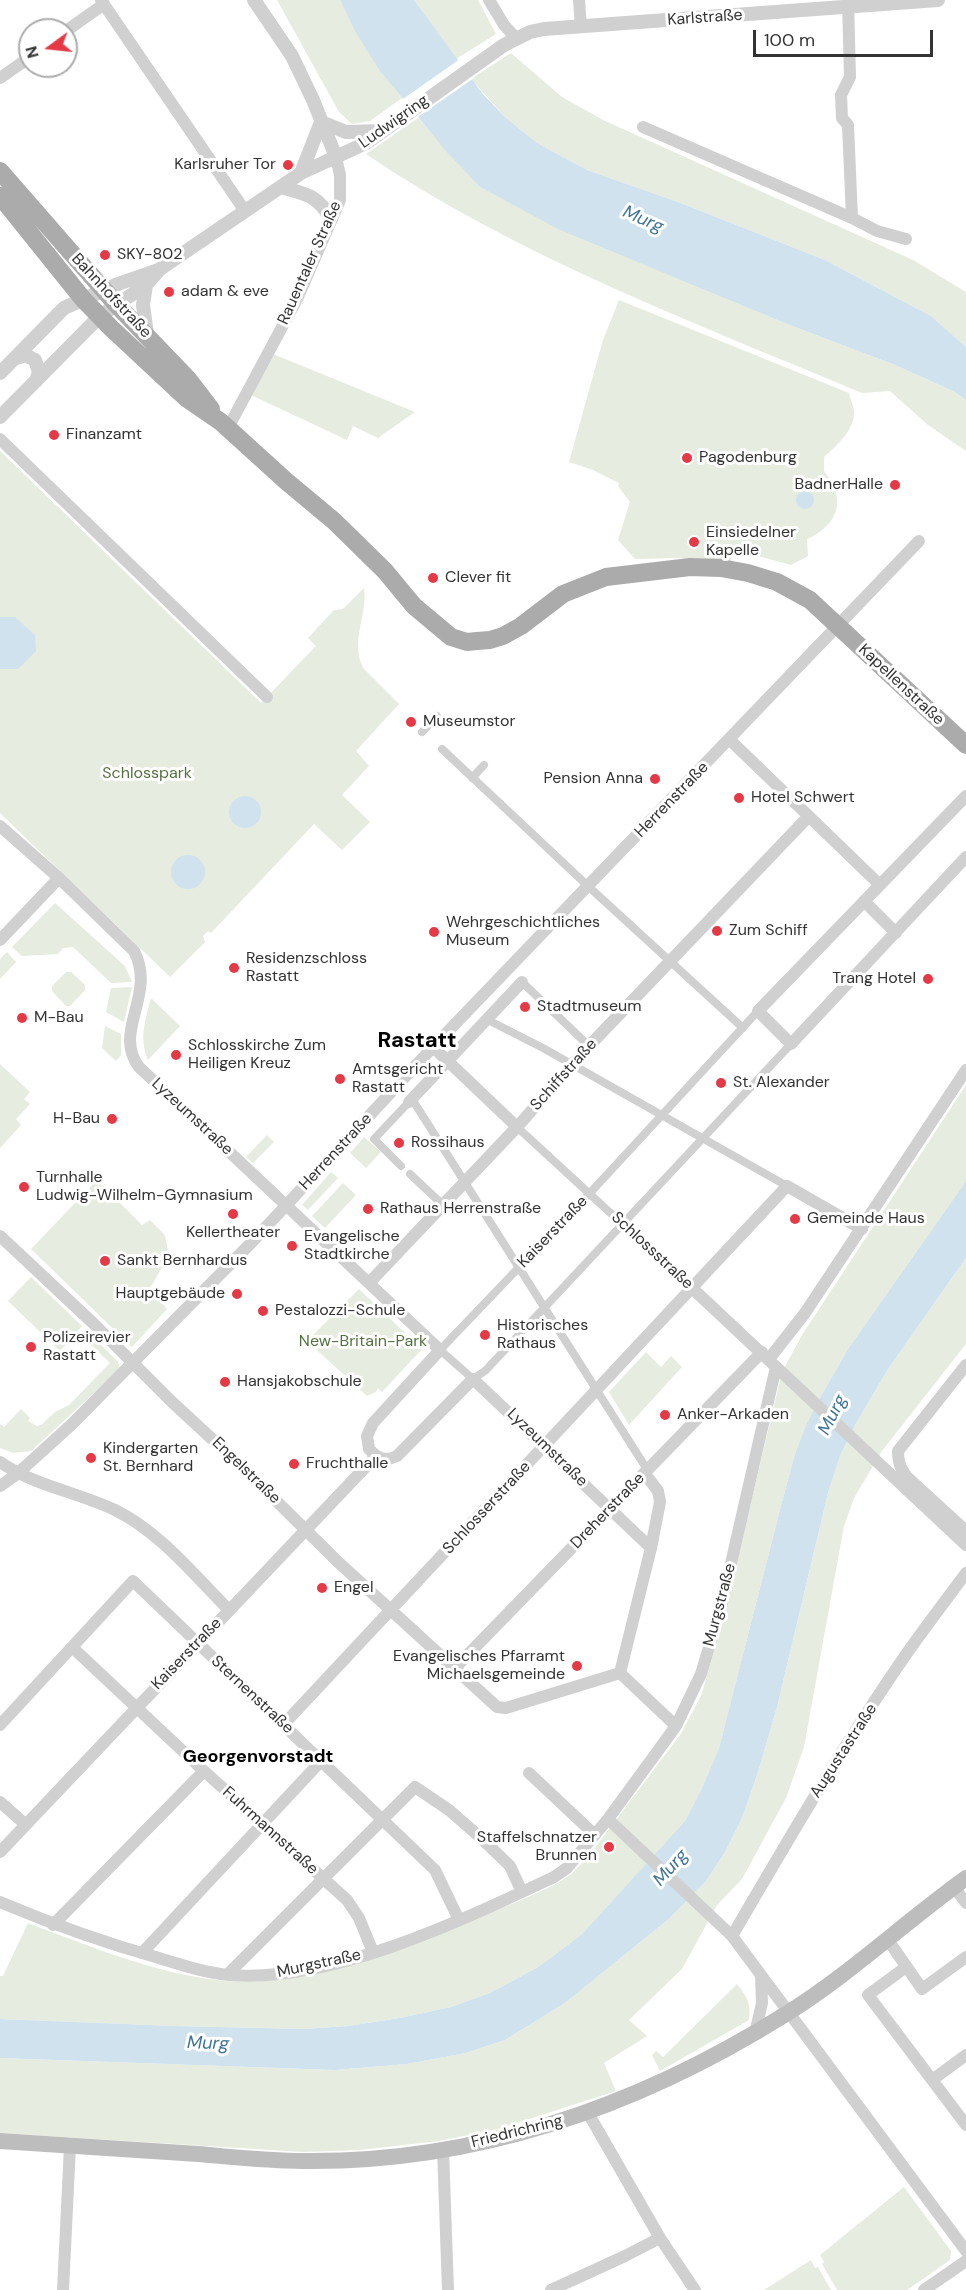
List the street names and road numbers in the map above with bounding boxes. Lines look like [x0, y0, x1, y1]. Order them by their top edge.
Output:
street label: Karlstraße [667, 6, 743, 30]
street label: Ludwigring [356, 91, 432, 153]
street label: Rauentaler Straße [274, 198, 346, 328]
street label: Bahnhofstraße [67, 250, 155, 342]
street label: Kapellenstraße [854, 640, 948, 730]
street label: Herrenstraße [631, 758, 713, 842]
street label: Schiffstraße [527, 1035, 601, 1115]
street label: Lyzeumstraße [147, 1074, 237, 1160]
street label: Herrenstraße [296, 1110, 376, 1194]
street label: Kaiserstraße [514, 1192, 592, 1272]
street label: Schlossstraße [607, 1208, 697, 1294]
street label: Lyzeumstraße [503, 1405, 591, 1491]
street label: Engelstraße [208, 1434, 284, 1508]
street label: Schlosserstraße [439, 1458, 535, 1558]
street label: Dreherstraße [567, 1469, 649, 1553]
street label: Murgstraße [700, 1561, 740, 1649]
street label: Kaiserstraße [148, 1614, 226, 1694]
street label: Sternenstraße [207, 1652, 297, 1738]
street label: Augustastraße [806, 1700, 882, 1802]
street label: Fuhrmannstraße [218, 1783, 322, 1879]
street label: Murgstraße [275, 1946, 363, 1982]
street label: Friedrichring [469, 2111, 565, 2153]

